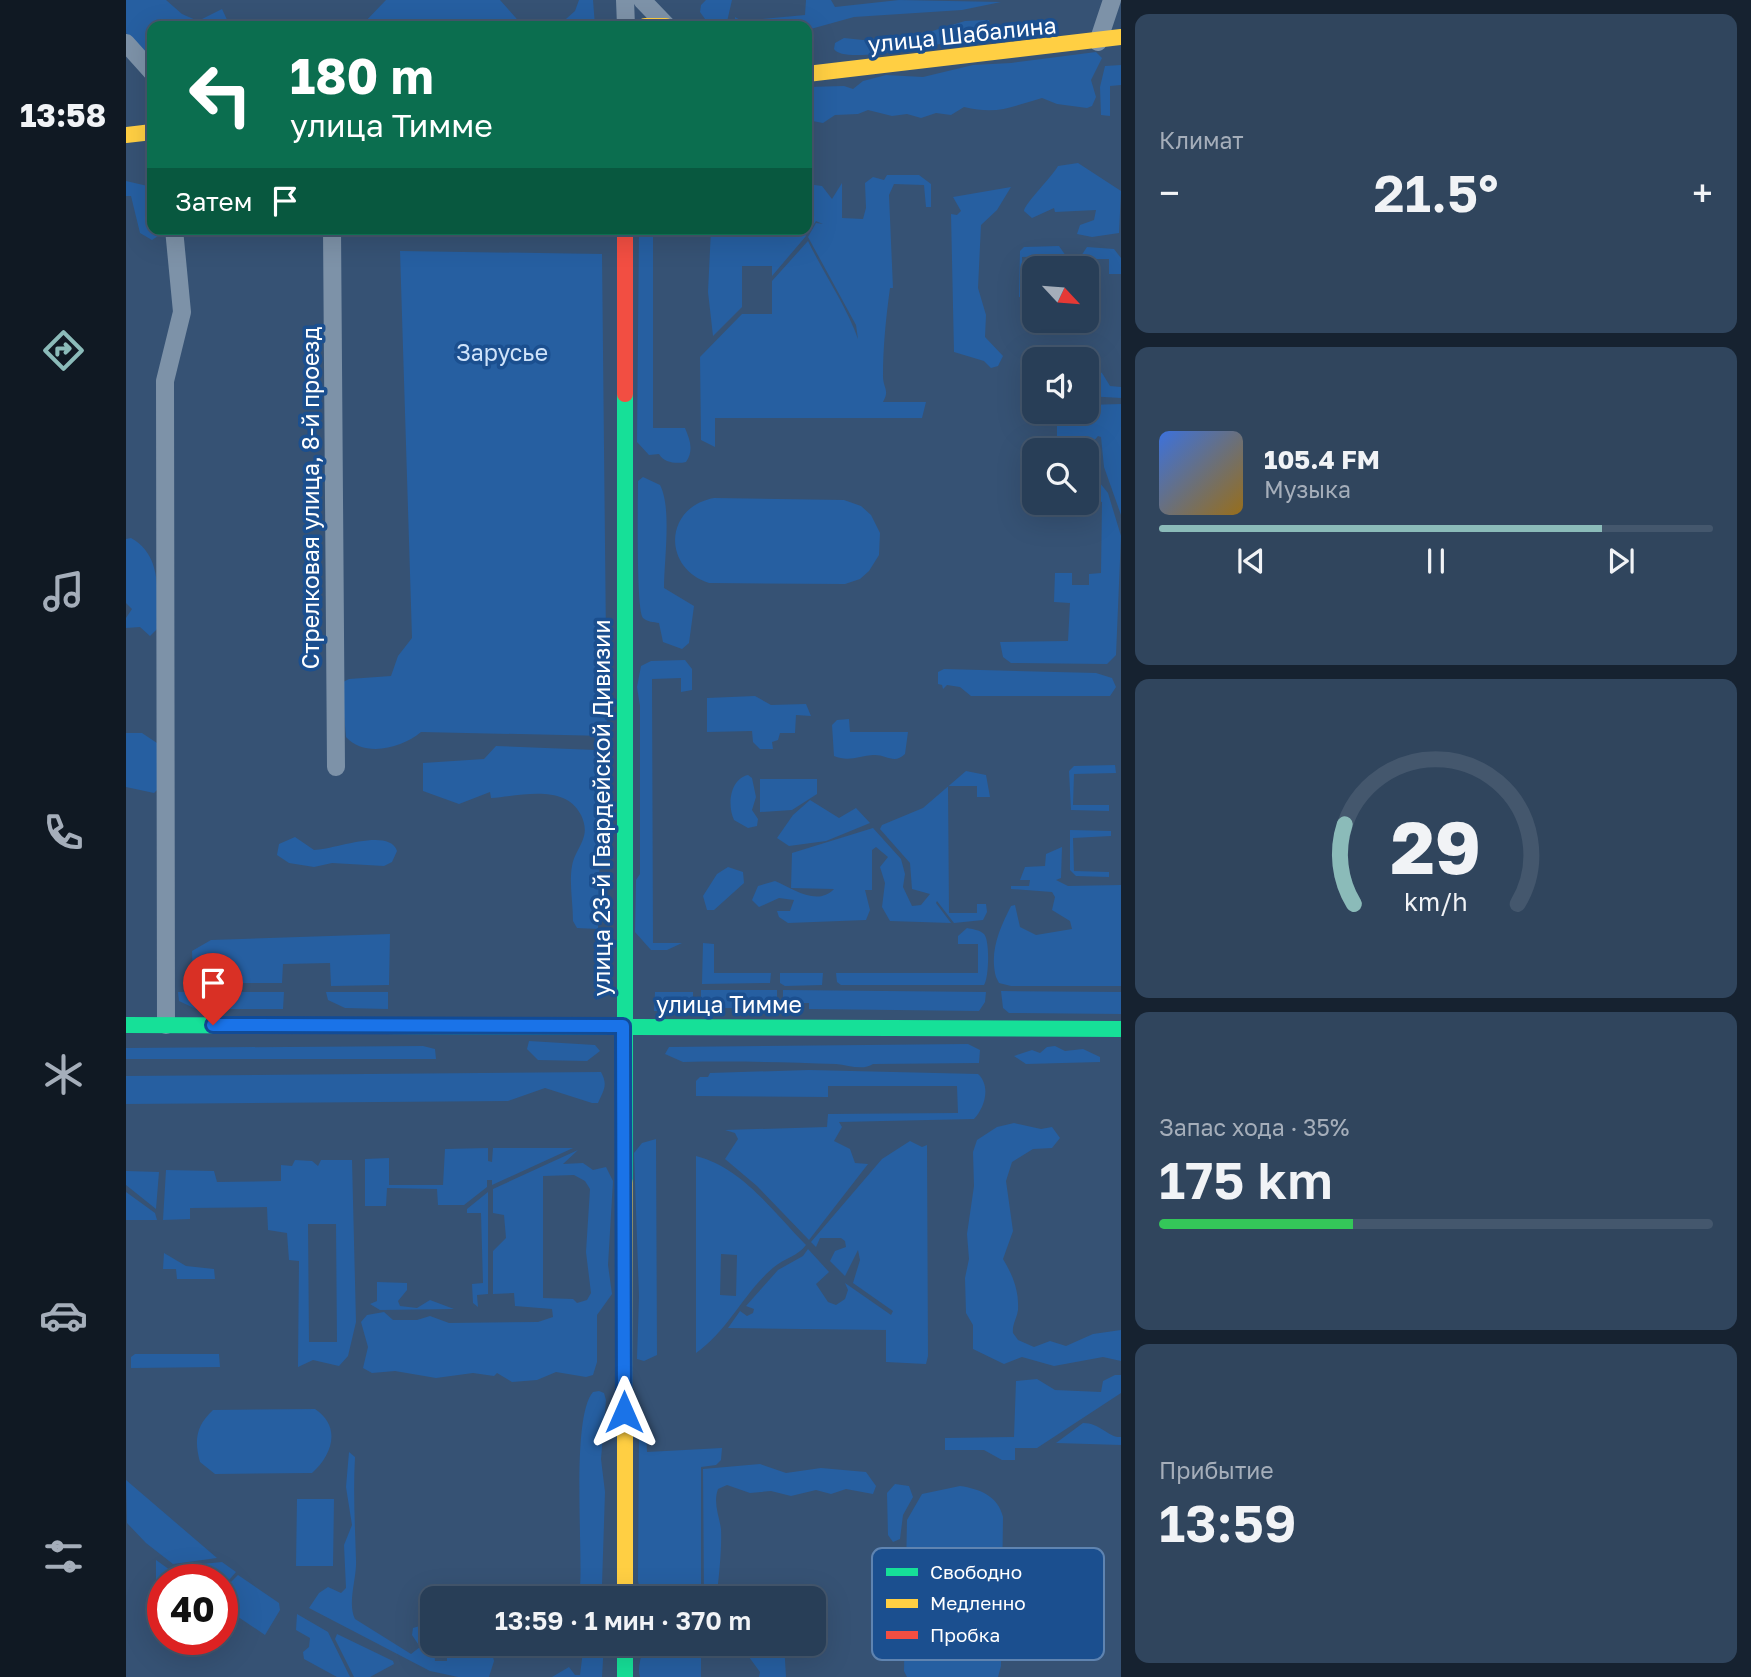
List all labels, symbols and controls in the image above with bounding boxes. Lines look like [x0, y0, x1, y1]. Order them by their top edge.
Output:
street label: улица Шабалина [866, 10, 1058, 58]
text: 180 m [290, 46, 434, 105]
icon: left [175, 49, 266, 140]
text: 13:58 [20, 96, 106, 134]
text: улица Тимме [290, 106, 493, 144]
text: Климат [1159, 126, 1244, 154]
text: 21.5° [1374, 161, 1498, 223]
text: − [1159, 170, 1180, 215]
text: + [1692, 170, 1713, 215]
icon: arrive [266, 182, 304, 220]
text: Затем [175, 186, 252, 217]
north arrow [1022, 256, 1099, 332]
map controls [1022, 256, 1099, 515]
icon: directions [39, 326, 88, 375]
street label: Стрелковая улица, 8-й проезд [296, 327, 324, 669]
park label: Зарусье [456, 338, 548, 366]
button: sound [1022, 347, 1099, 424]
button: search [1022, 438, 1099, 515]
text: 105.4 FM [1264, 444, 1380, 475]
text: Музыка [1264, 475, 1351, 503]
icon: previous [1232, 542, 1270, 580]
icon: pause [1417, 542, 1455, 580]
icon: next [1602, 542, 1640, 580]
icon: music [39, 567, 88, 616]
street label: улица 23-й Гвардейской Дивизии [587, 620, 615, 996]
text: 29 [1391, 804, 1481, 891]
icon: phone [39, 808, 88, 857]
text: km/h [1404, 886, 1468, 917]
pin [183, 953, 243, 1025]
icon: arrive [194, 964, 232, 1002]
street label: улица Тимме [656, 990, 802, 1018]
icon: climate [39, 1050, 88, 1099]
text: Запас хода · 35% [1159, 1113, 1349, 1141]
text: 175 km [1159, 1148, 1333, 1210]
icon: car [39, 1291, 88, 1340]
position arrow [587, 1375, 661, 1449]
text: Прибытие [1159, 1456, 1274, 1484]
text: 13:59 [1159, 1491, 1296, 1553]
icon: filters [39, 1532, 88, 1581]
legend [872, 1548, 1104, 1660]
text: Свободно [930, 1560, 1022, 1583]
speed limit sign: 40 [147, 1564, 238, 1655]
text: Медленно [930, 1591, 1026, 1614]
text: 13:59 · 1 мин · 370 m [495, 1605, 751, 1636]
text: Пробка [930, 1623, 1000, 1646]

